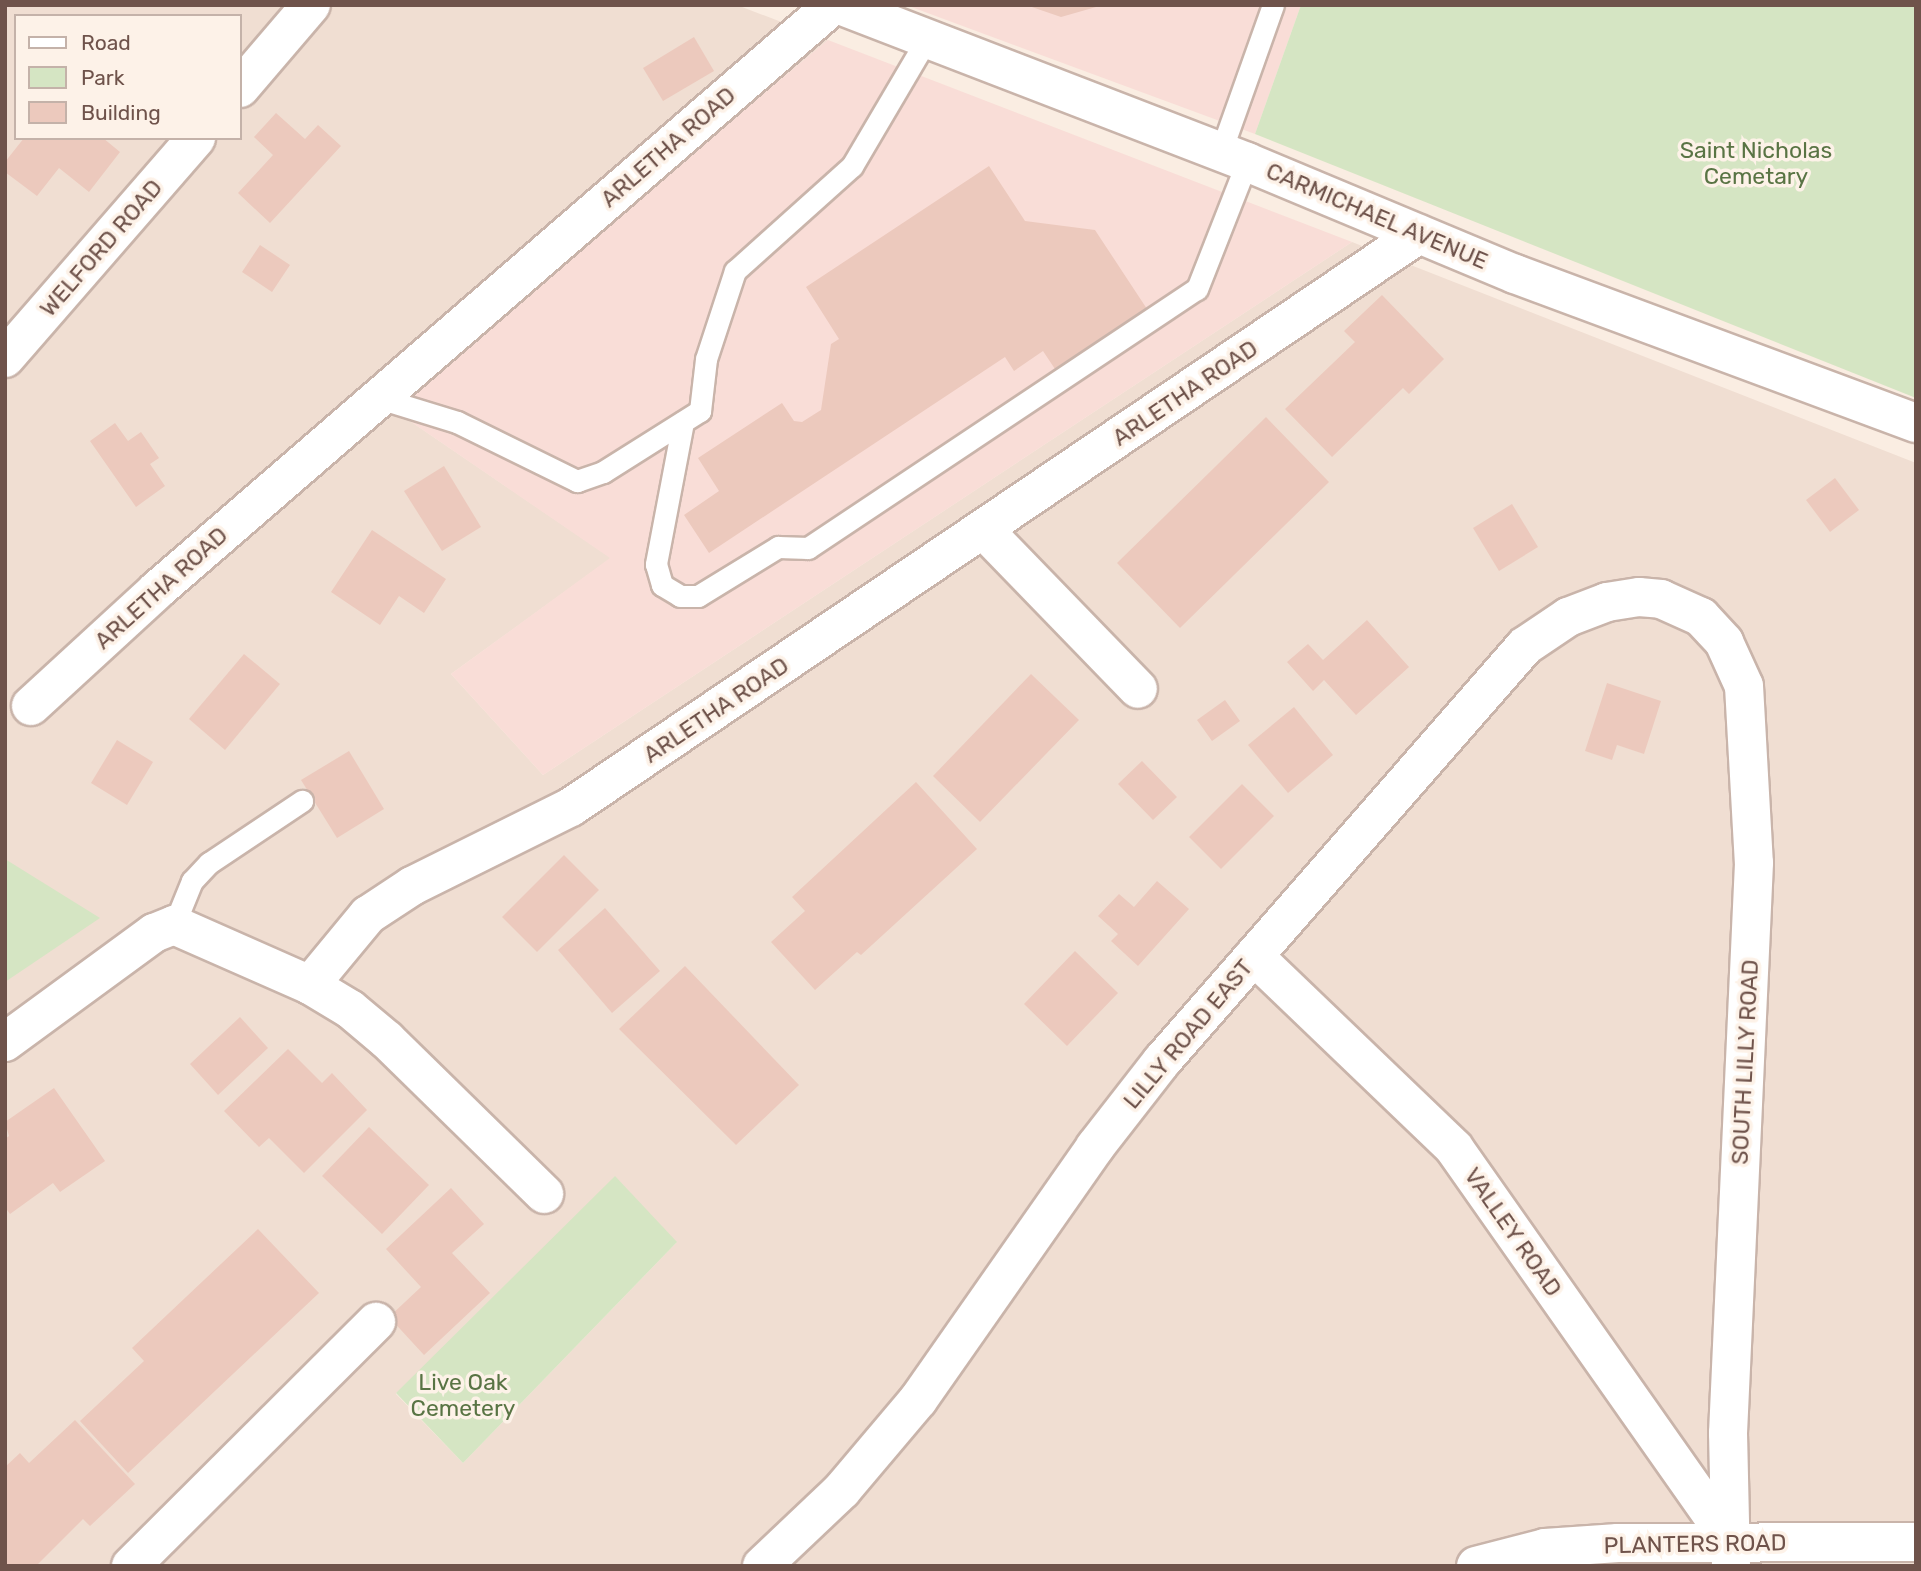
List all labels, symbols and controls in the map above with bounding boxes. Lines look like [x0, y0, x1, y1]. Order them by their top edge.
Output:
legend [14, 14, 242, 140]
text: Road [81, 30, 131, 55]
text: Park [81, 65, 125, 90]
street label: ARLETHA ROAD [595, 81, 741, 213]
text: Building [81, 100, 161, 125]
park label: Saint Nicholas Cemetary [1680, 136, 1832, 190]
street label: CARMICHAEL AVENUE [1262, 157, 1492, 275]
street label: WELFORD ROAD [34, 174, 168, 322]
street label: ARLETHA ROAD [1107, 334, 1263, 452]
street label: ARLETHA ROAD [89, 521, 233, 655]
street label: ARLETHA ROAD [638, 651, 794, 769]
street label: LILLY ROAD EAST [1117, 954, 1259, 1114]
street label: SOUTH LILLY ROAD [1726, 958, 1764, 1166]
street label: VALLEY ROAD [1458, 1162, 1568, 1302]
park label: Live Oak Cemetery [411, 1368, 515, 1422]
street label: PLANTERS ROAD [1603, 1529, 1787, 1559]

